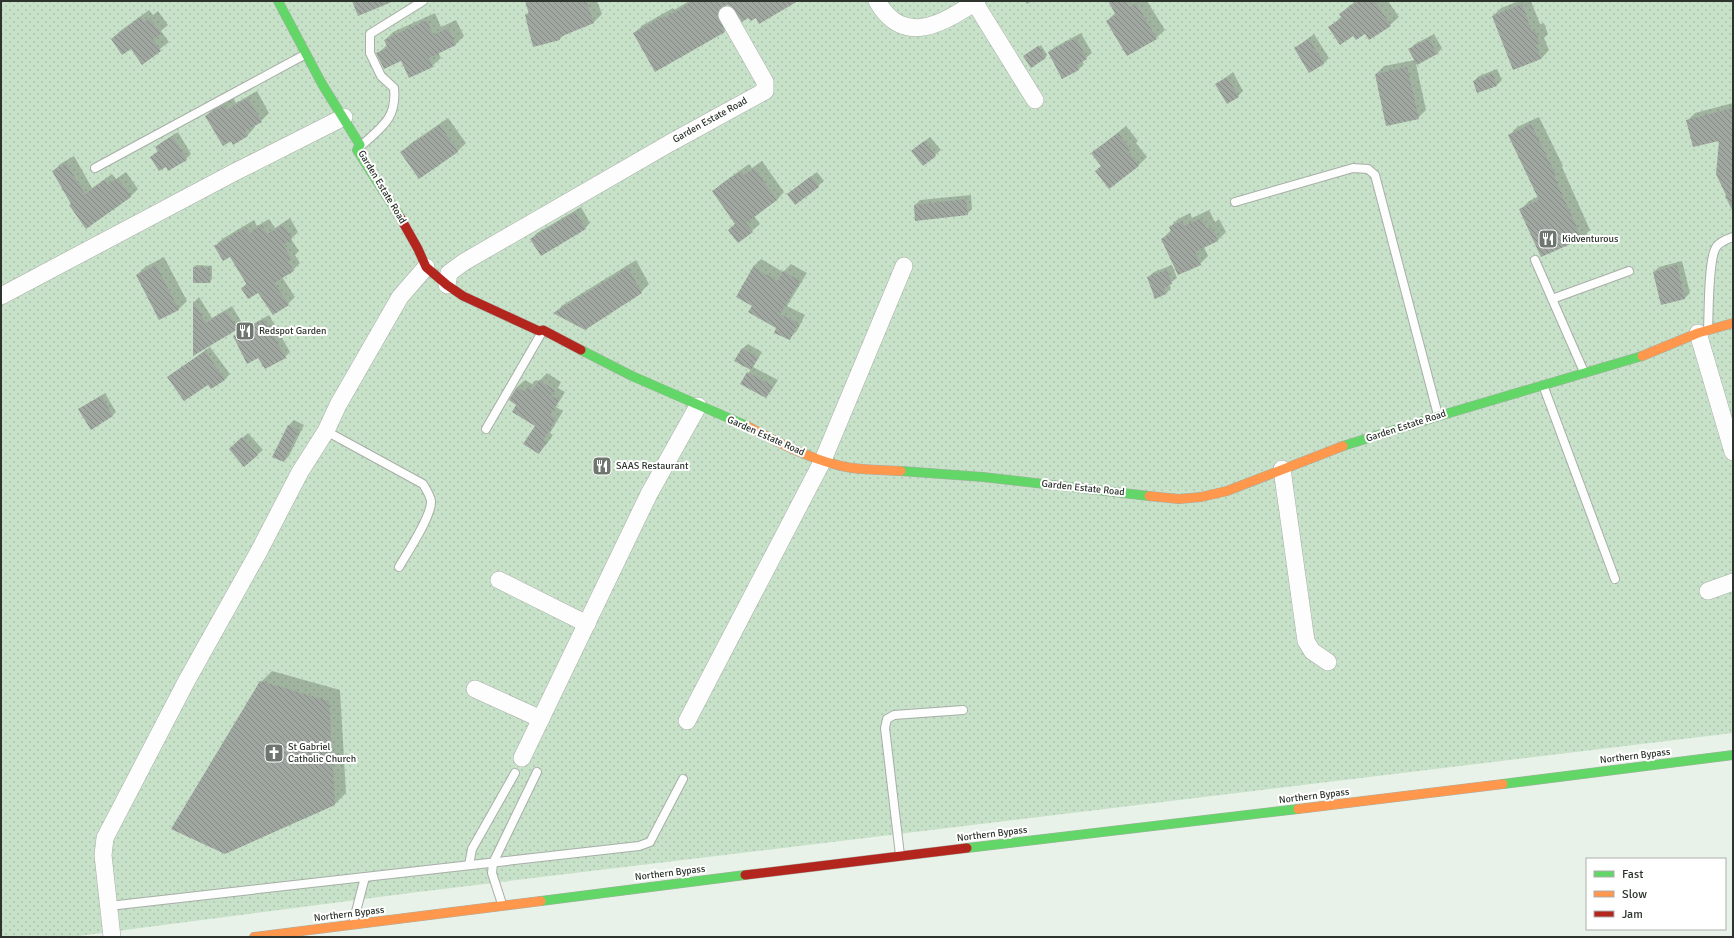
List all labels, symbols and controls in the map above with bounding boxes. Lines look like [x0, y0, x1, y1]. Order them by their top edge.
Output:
street label: Garden Estate Road [671, 94, 749, 146]
street label: Garden Estate Road [355, 148, 409, 226]
restaurant icon: Kidventurous [1537, 228, 1559, 250]
place label: Kidventurous [1562, 233, 1619, 245]
restaurant icon: Redspot Garden [234, 320, 256, 342]
place label: Redspot Garden [259, 325, 327, 337]
street label: Garden Estate Road [1364, 407, 1448, 445]
street label: Garden Estate Road [725, 414, 807, 458]
restaurant icon: SAAS Restaurant [591, 455, 613, 477]
place label: SAAS Restaurant [616, 460, 689, 472]
street label: Garden Estate Road [1041, 478, 1125, 498]
place label: St Gabriel Catholic Church [288, 741, 356, 765]
church icon: St Gabriel Catholic Church [263, 742, 285, 764]
street label: Northern Bypass [1599, 746, 1672, 766]
street label: Northern Bypass [1278, 786, 1351, 806]
street label: Northern Bypass [956, 824, 1029, 844]
legend [1586, 858, 1726, 930]
street label: Northern Bypass [634, 863, 707, 883]
text: Fast [1622, 867, 1643, 882]
text: Slow [1622, 887, 1647, 902]
street label: Northern Bypass [313, 904, 386, 924]
text: Jam [1622, 907, 1643, 922]

